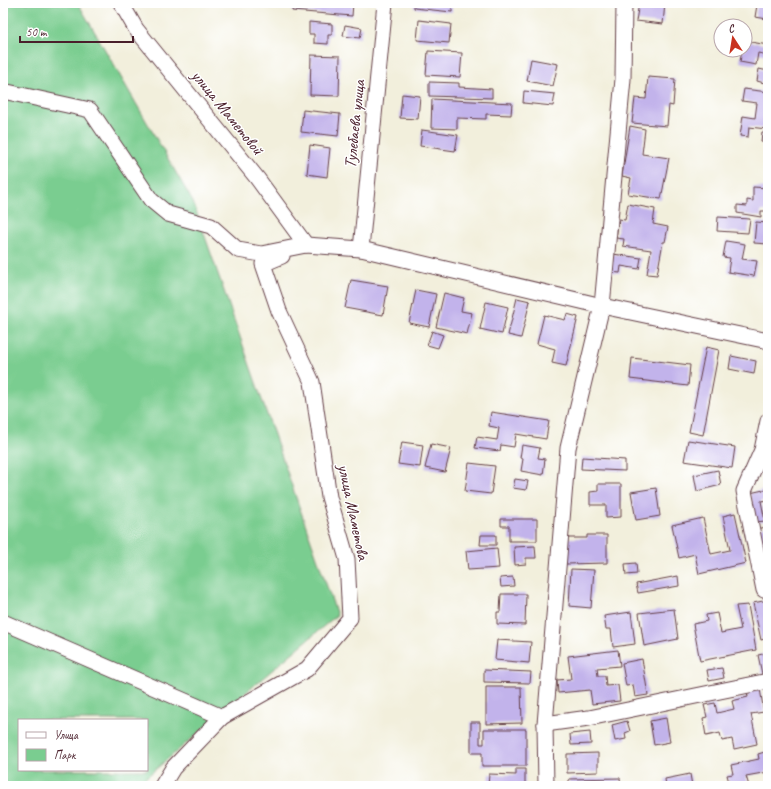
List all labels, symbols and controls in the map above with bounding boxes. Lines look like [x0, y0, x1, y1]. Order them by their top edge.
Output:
scale bar [20, 18, 133, 44]
north arrow [713, 18, 753, 58]
text: С [727, 20, 737, 36]
text: 50 m [26, 24, 48, 40]
street label: улица Маметовой [186, 65, 269, 160]
street label: Тулебаева улица [339, 78, 370, 169]
street label: улица Маметова [333, 461, 374, 564]
legend [18, 719, 148, 771]
text: Улица [54, 727, 79, 743]
text: Парк [54, 747, 77, 763]

